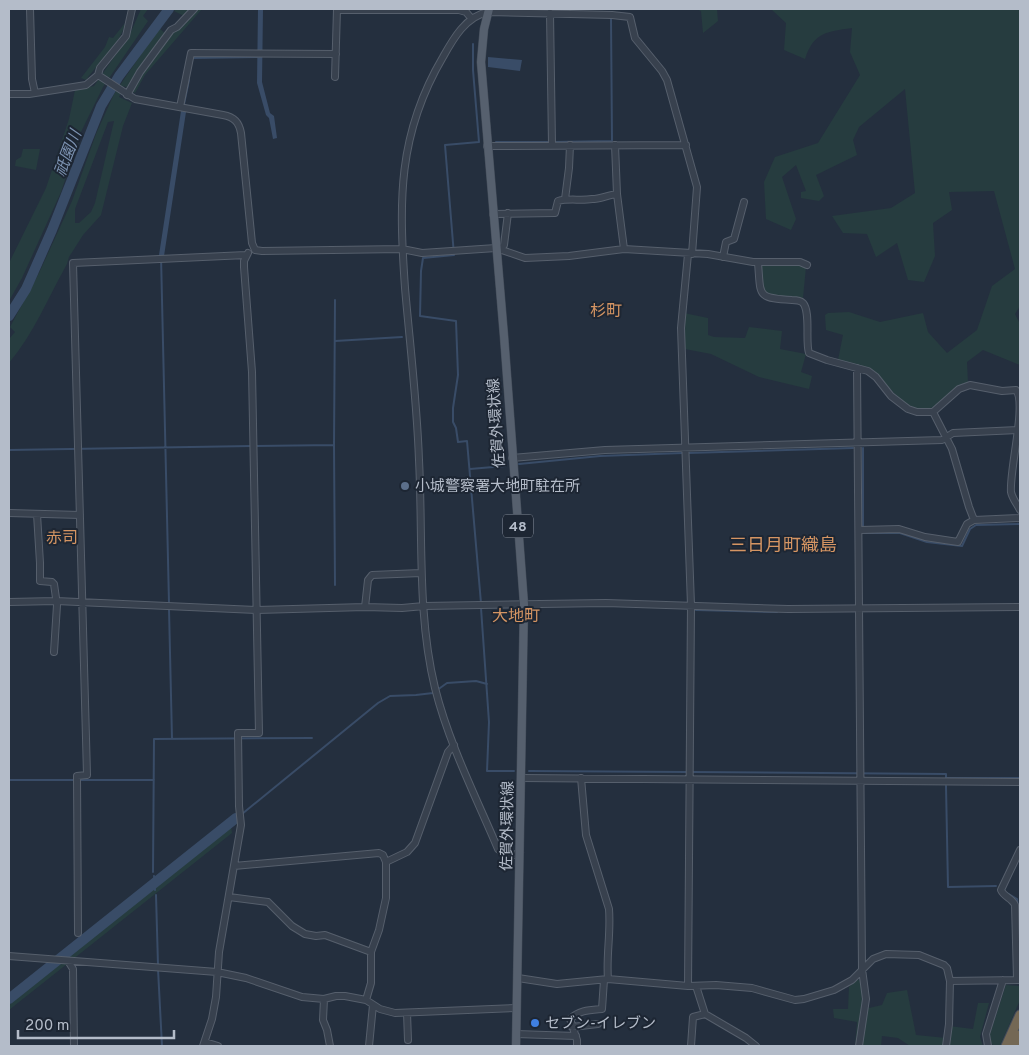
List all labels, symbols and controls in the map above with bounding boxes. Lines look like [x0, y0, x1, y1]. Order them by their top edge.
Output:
water label: 祇園川 [51, 126, 88, 180]
district label: 杉町 [590, 302, 622, 322]
street label: 佐賀外環状線 [484, 377, 510, 469]
place label: 小城警察署大地町駐在所 [415, 478, 580, 497]
marker: 小城警察署大地町駐在所 [399, 480, 411, 492]
road number: 48 [503, 514, 533, 538]
district label: 赤司 [46, 529, 78, 549]
district label: 三日月町織島 [729, 535, 837, 558]
district label: 大地町 [492, 607, 540, 627]
street label: 佐賀外環状線 [497, 781, 519, 871]
scale bar [18, 1008, 174, 1040]
place label: セブン-イレブン [545, 1015, 656, 1034]
text: 200 m [25, 1017, 70, 1036]
marker: セブン-イレブン [529, 1017, 541, 1029]

